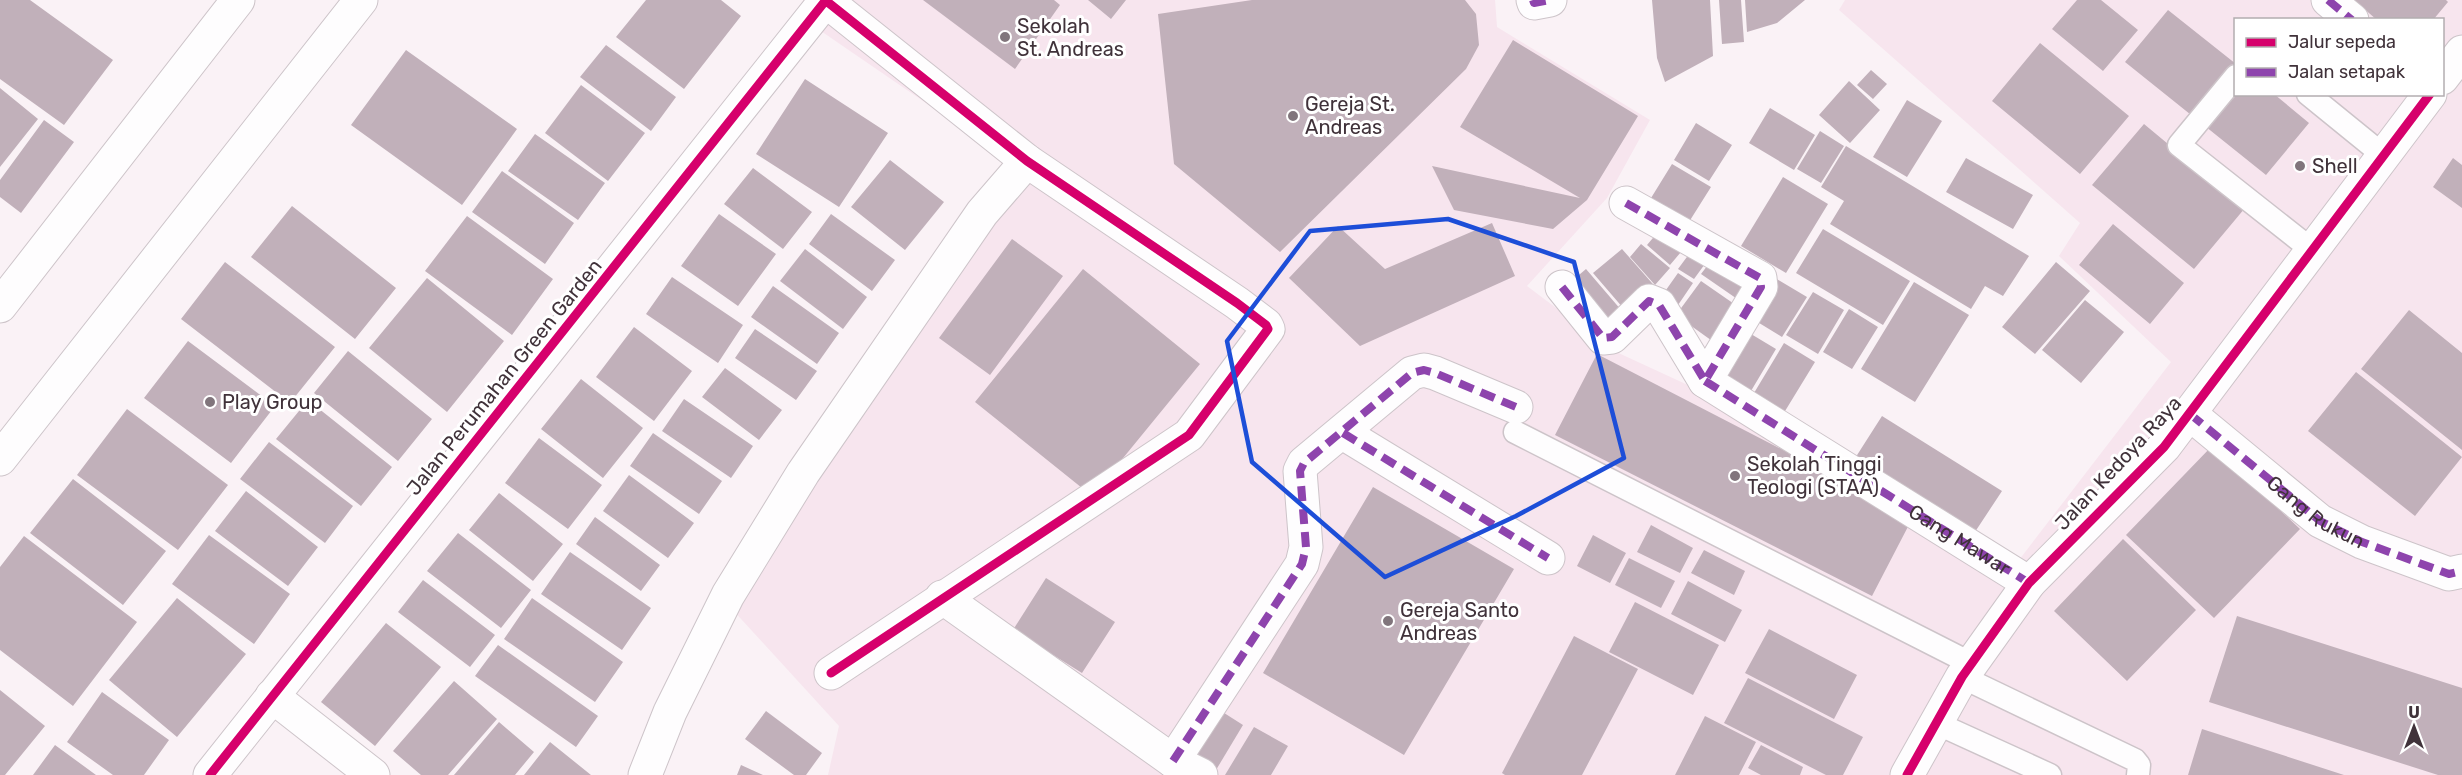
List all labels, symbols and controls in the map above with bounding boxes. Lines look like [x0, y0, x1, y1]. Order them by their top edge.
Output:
place label: Sekolah St. Andreas [1017, 14, 1124, 61]
legend [2234, 18, 2444, 96]
marker: Sekolah St. Andreas [998, 30, 1012, 44]
text: Jalur sepeda [2288, 31, 2396, 53]
text: Jalan setapak [2288, 61, 2406, 83]
place label: Gereja St. Andreas [1305, 92, 1395, 139]
marker: Gereja St. Andreas [1286, 109, 1300, 123]
place label: Shell [2312, 154, 2358, 178]
marker: Shell [2293, 159, 2307, 173]
street label: Jalan Perumahan Green Garden [401, 254, 607, 500]
place label: Play Group [222, 390, 322, 414]
street label: Jalan Kedoya Raya [2050, 391, 2186, 535]
marker: Play Group [203, 395, 217, 409]
place label: Sekolah Tinggi Teologi (STAA) [1747, 452, 1882, 499]
marker: Sekolah Tinggi Teologi (STAA) [1728, 469, 1742, 483]
street label: Gang Rukun [2262, 470, 2369, 553]
street label: Gang Mawar [1904, 499, 2015, 581]
place label: Gereja Santo Andreas [1400, 598, 1519, 645]
marker: Gereja Santo Andreas [1381, 614, 1395, 628]
north arrow [2384, 697, 2444, 757]
text: U [2408, 703, 2420, 722]

